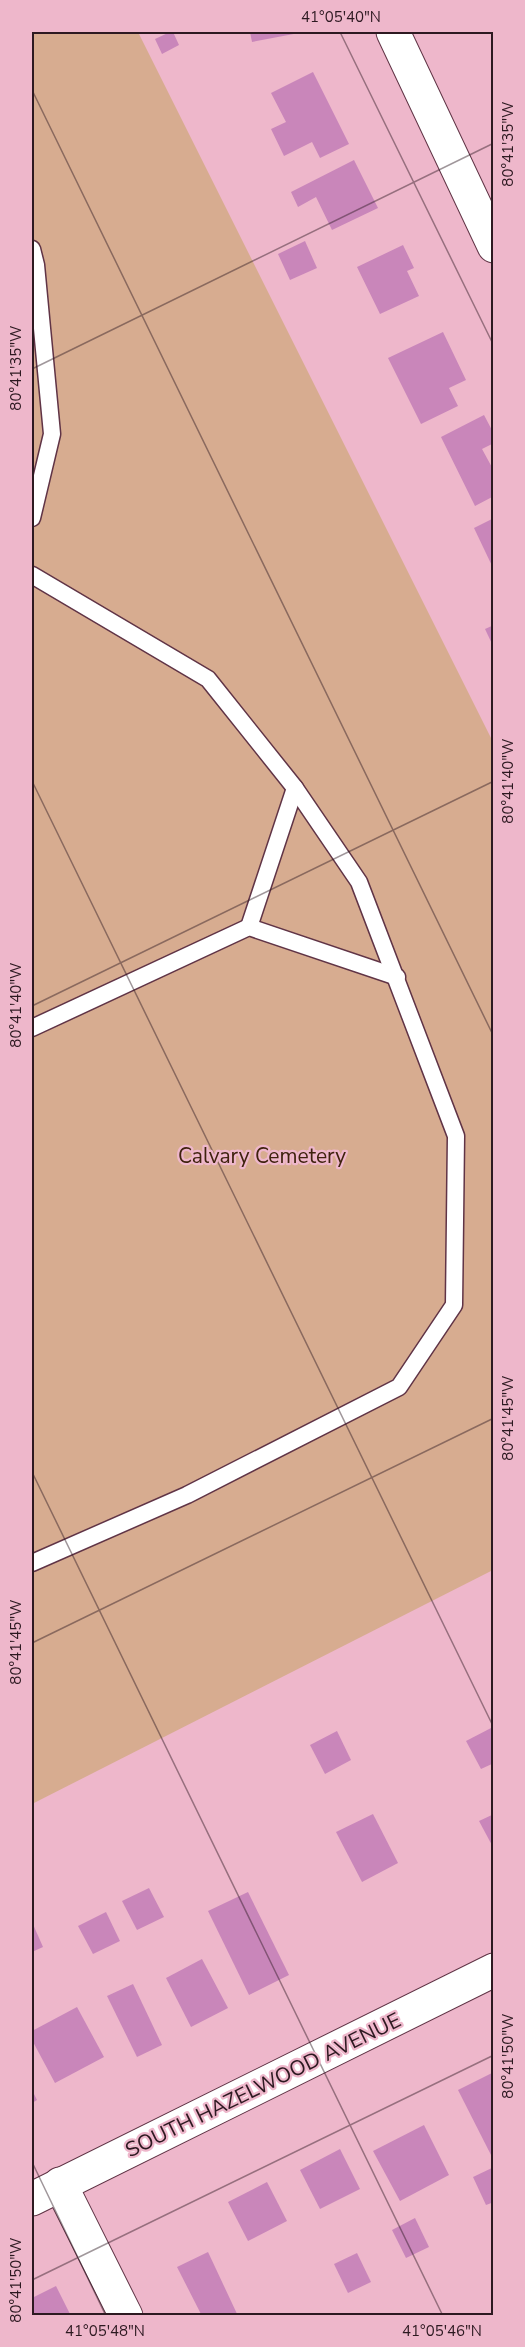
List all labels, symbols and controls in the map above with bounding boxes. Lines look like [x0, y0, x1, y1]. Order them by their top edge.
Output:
text: 41°05'40"N [301, 7, 381, 27]
text: 80°41'35"W [498, 101, 518, 187]
text: 80°41'35"W [6, 325, 26, 411]
text: 80°41'40"W [498, 738, 518, 824]
text: 80°41'40"W [6, 962, 26, 1048]
park label: Calvary Cemetery [178, 1142, 346, 1170]
text: 80°41'45"W [498, 1375, 518, 1461]
text: 80°41'45"W [6, 1599, 26, 1685]
street label: SOUTH HAZELWOOD AVENUE [121, 2006, 405, 2164]
text: 80°41'50"W [498, 2013, 518, 2099]
text: 80°41'50"W [6, 2237, 26, 2323]
text: 41°05'48"N [65, 2321, 145, 2341]
text: 41°05'46"N [402, 2321, 482, 2341]

